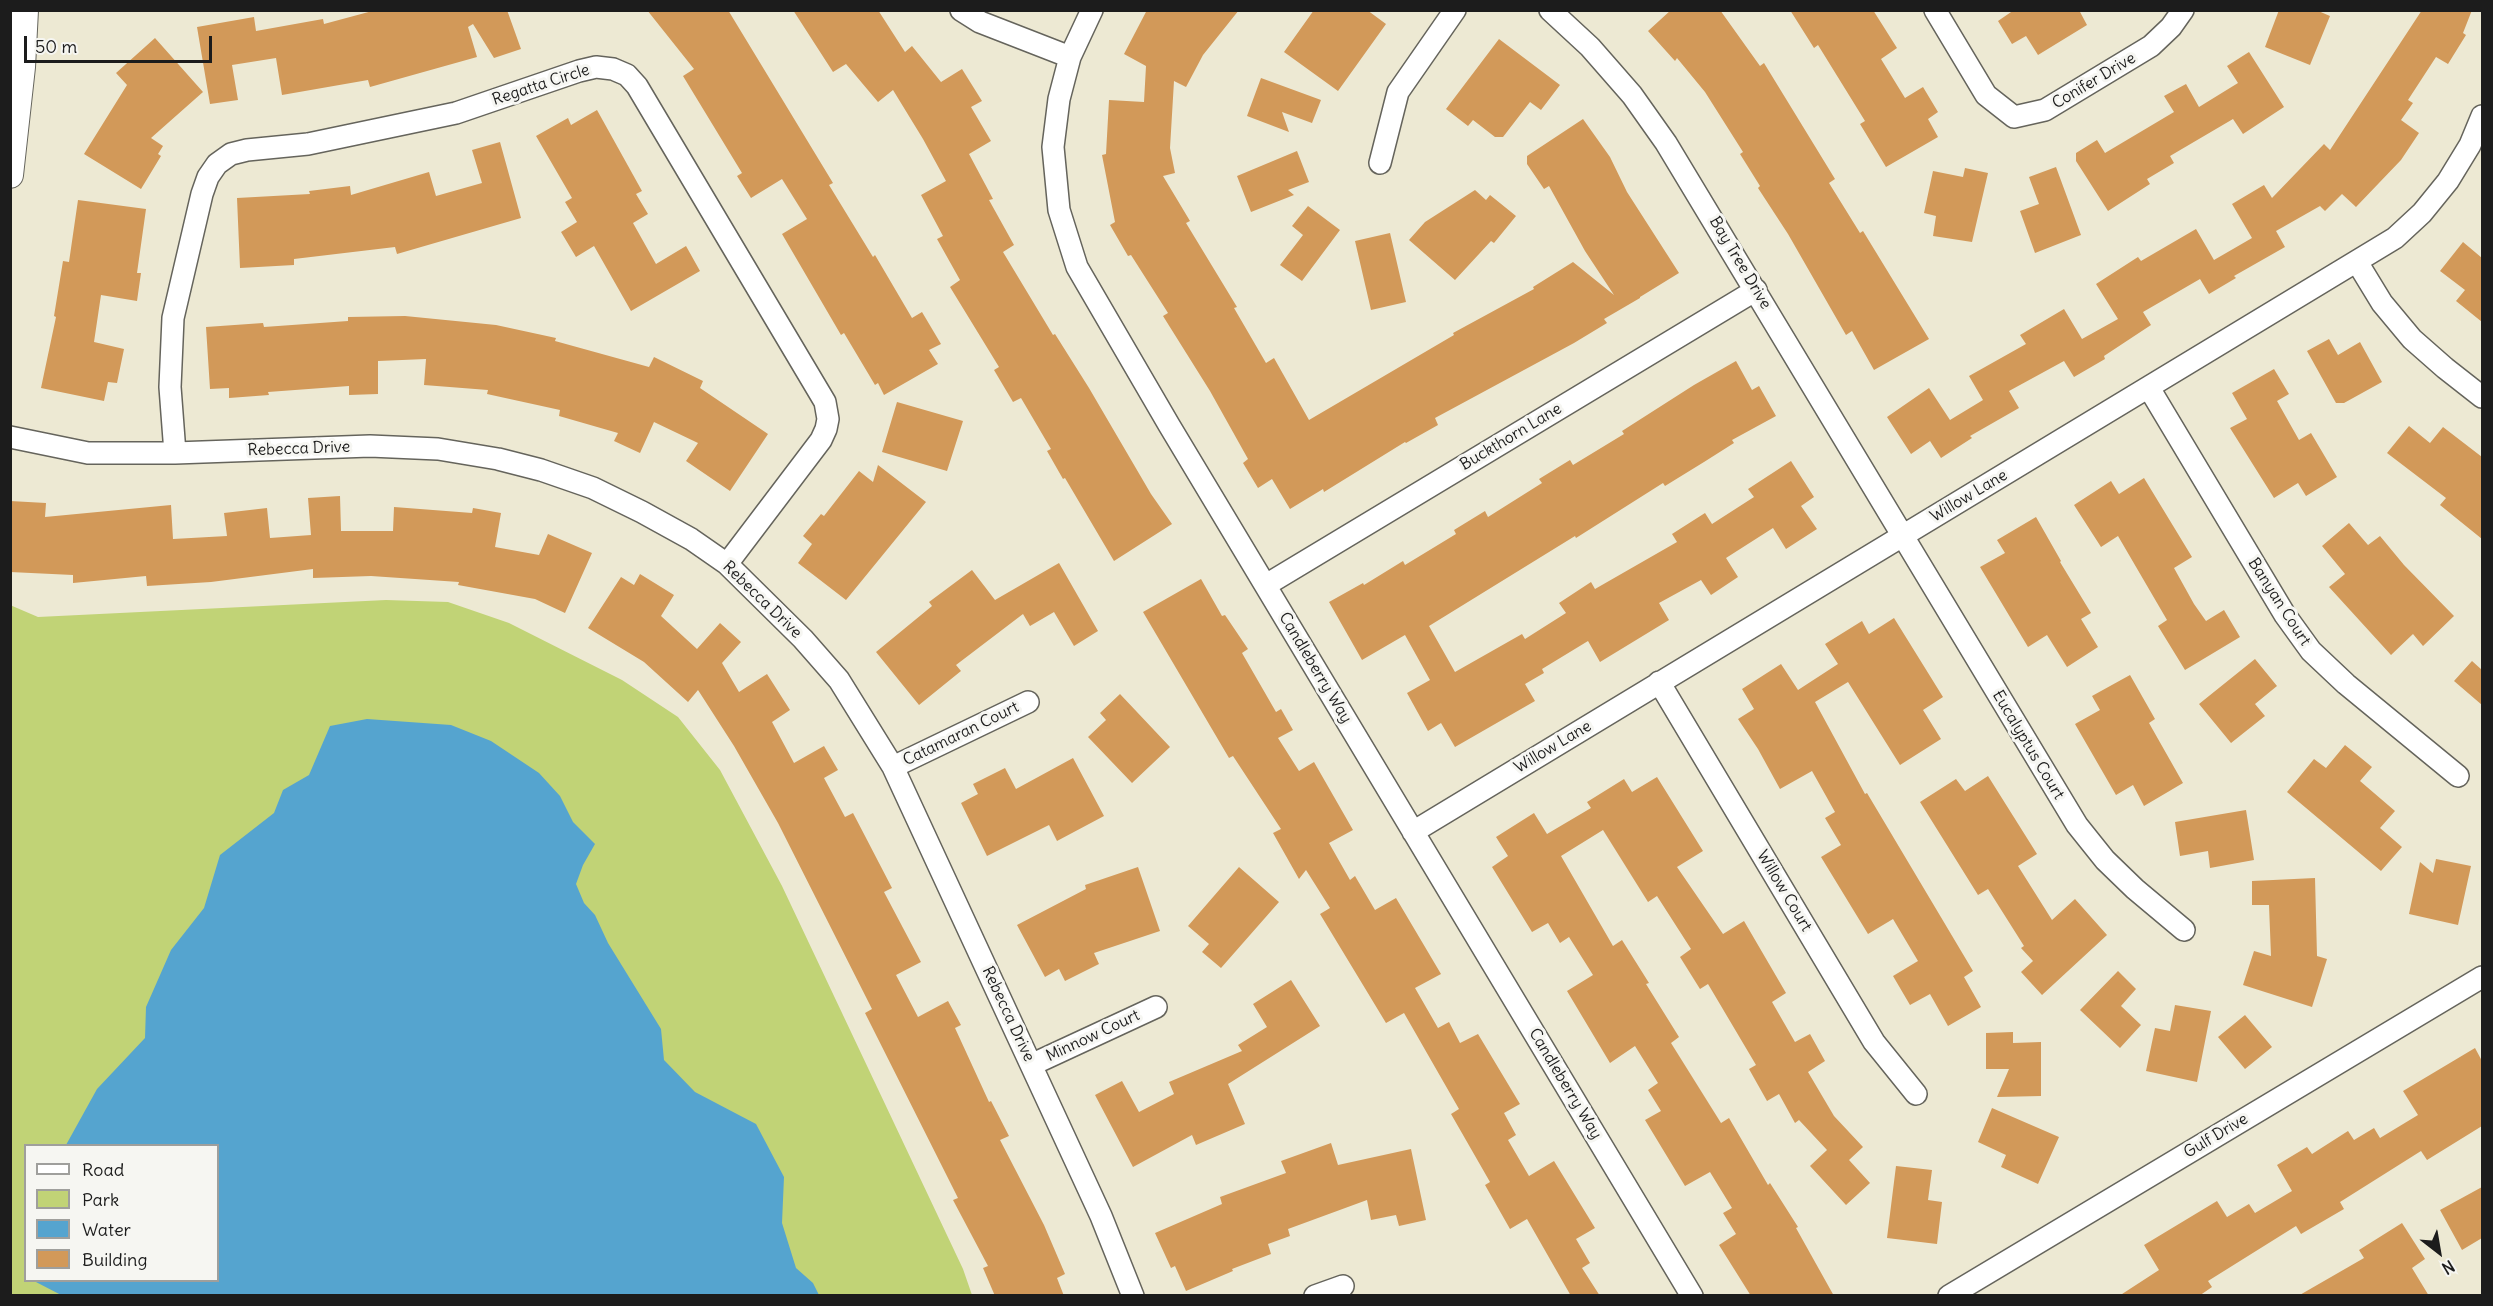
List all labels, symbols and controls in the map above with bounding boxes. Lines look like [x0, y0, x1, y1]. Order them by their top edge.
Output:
scale bar [27, 24, 214, 62]
text: 50 m [35, 35, 77, 58]
street label: Conifer Drive [2049, 49, 2139, 113]
street label: Regatta Circle [490, 60, 592, 110]
street label: Bay Tree Drive [1705, 213, 1775, 313]
street label: Buckthorn Lane [1457, 399, 1565, 475]
street label: Rebecca Drive [247, 438, 351, 460]
street label: Willow Lane [1927, 466, 2011, 526]
street label: Banyan Court [2244, 555, 2314, 649]
street label: Rebecca Drive [718, 557, 806, 643]
street label: Candleberry Way [1274, 609, 1356, 727]
street label: Eucalyptus Court [1988, 687, 2068, 803]
street label: Catamaran Court [900, 698, 1022, 770]
street label: Willow Lane [1511, 717, 1595, 777]
street label: Willow Court [1752, 847, 1816, 935]
street label: Rebecca Drive [978, 963, 1038, 1065]
street label: Minnow Court [1043, 1006, 1143, 1066]
street label: Candleberry Way [1524, 1025, 1606, 1143]
street label: Gulf Drive [2180, 1109, 2252, 1163]
legend [24, 1144, 219, 1282]
text: Road [82, 1158, 124, 1181]
text: Park [82, 1188, 119, 1211]
text: Water [82, 1218, 131, 1241]
north arrow [2409, 1222, 2469, 1282]
text: Building [82, 1248, 147, 1271]
text: N [2438, 1256, 2458, 1279]

